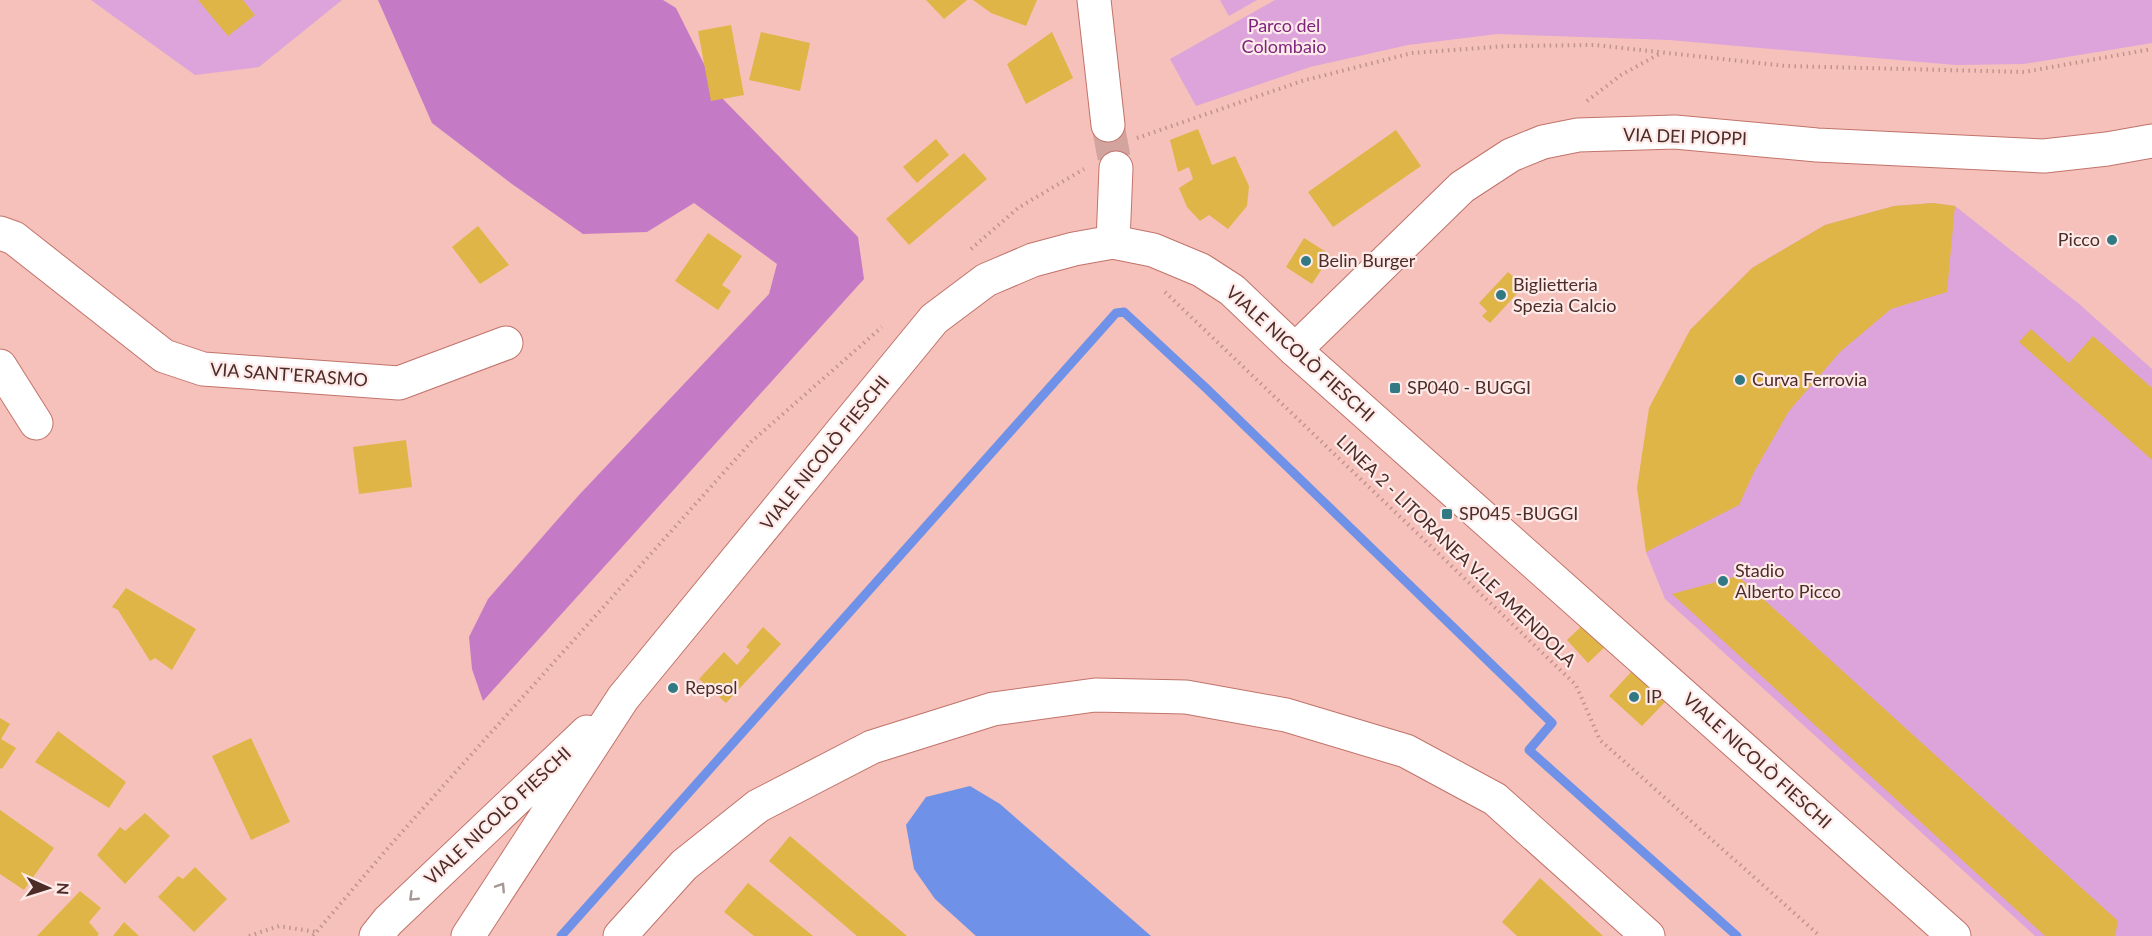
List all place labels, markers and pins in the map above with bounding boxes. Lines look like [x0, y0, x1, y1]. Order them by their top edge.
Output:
place label: Picco [2058, 228, 2100, 250]
marker: Picco [2105, 233, 2119, 247]
place label: Belin Burger [1318, 249, 1416, 271]
marker: Belin Burger [1299, 254, 1313, 268]
place label: Biglietteria Spezia Calcio [1513, 273, 1617, 316]
marker: Biglietteria Spezia Calcio [1494, 288, 1508, 302]
place label: Curva Ferrovia [1752, 368, 1867, 390]
marker: Curva Ferrovia [1733, 373, 1747, 387]
place label: SP040 - BUGGI [1407, 376, 1531, 398]
marker: SP040 - BUGGI [1388, 381, 1402, 395]
place label: SP045 -BUGGI [1459, 502, 1578, 524]
marker: SP045 -BUGGI [1440, 507, 1454, 521]
place label: Stadio Alberto Picco [1735, 559, 1841, 602]
marker: Stadio Alberto Picco [1716, 574, 1730, 588]
place label: Repsol [685, 676, 738, 698]
marker: Repsol [666, 681, 680, 695]
place label: IP [1646, 685, 1662, 707]
marker: IP [1627, 690, 1641, 704]

